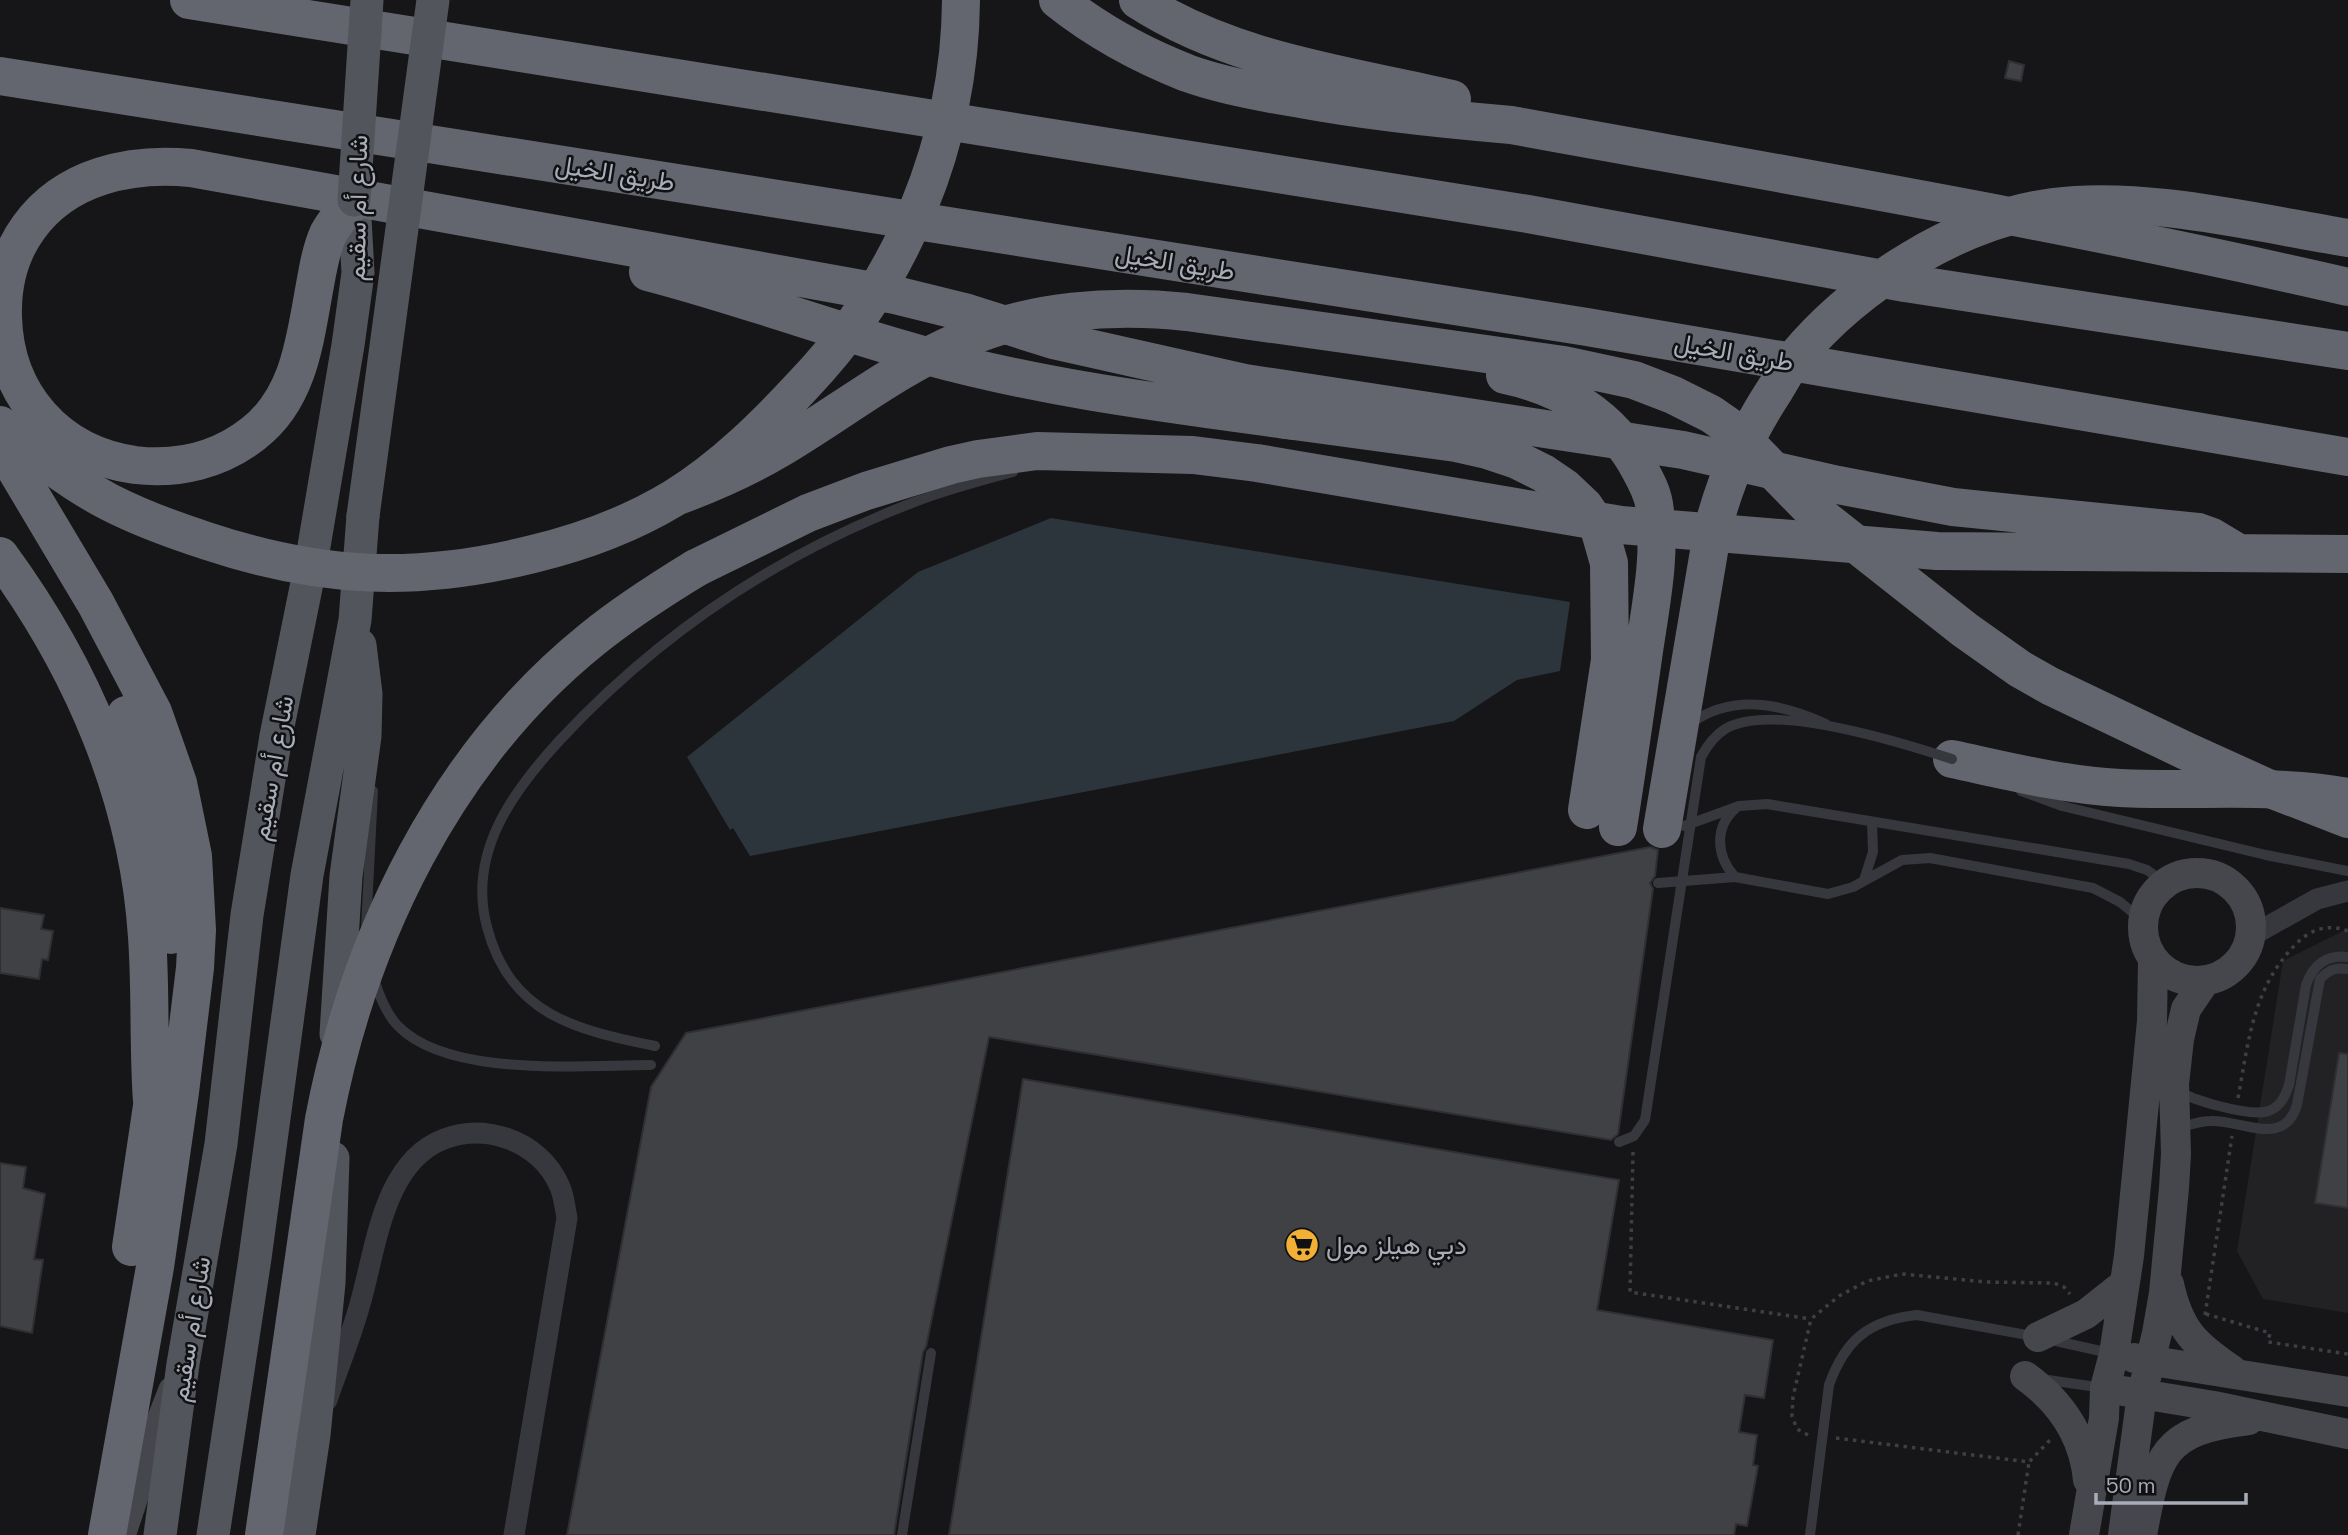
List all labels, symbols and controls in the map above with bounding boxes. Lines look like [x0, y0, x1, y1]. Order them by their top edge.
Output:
street label: شارع أم سقيم [339, 134, 376, 282]
street label: طريق الخيل [553, 147, 677, 199]
street label: طريق الخيل [1113, 236, 1237, 288]
street label: طريق الخيل [1672, 325, 1796, 379]
street label: شارع أم سقيم [243, 693, 302, 843]
supermarket icon: دبي هيلز مول [1283, 1226, 1321, 1264]
place label: دبي هيلز مول [1326, 1228, 1467, 1266]
street label: شارع أم سقيم [162, 1254, 219, 1404]
scale bar [2096, 1462, 2246, 1506]
text: 50 m [2106, 1472, 2156, 1499]

